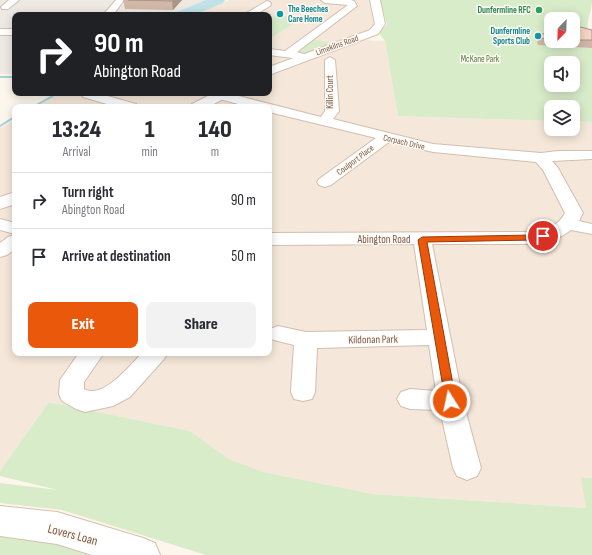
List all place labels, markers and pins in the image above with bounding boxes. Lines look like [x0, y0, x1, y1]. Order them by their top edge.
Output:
place label: The Beeches Care Home [288, 4, 329, 25]
place label: Dunfermline RFC [477, 5, 531, 16]
marker: Dunfermline RFC [534, 5, 544, 15]
marker: The Beeches Care Home [275, 9, 285, 19]
place label: Dunfermline Sports Club [491, 26, 530, 47]
marker: Dunfermline Sports Club [533, 31, 543, 41]
pin [526, 219, 560, 253]

